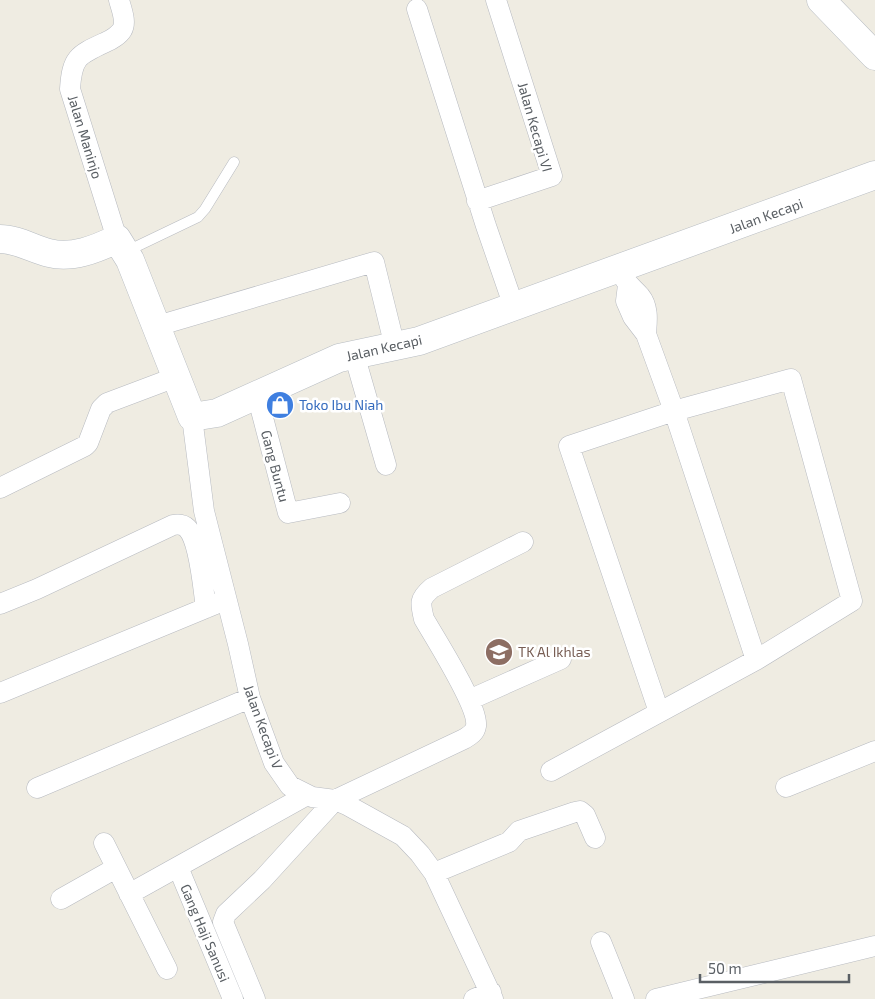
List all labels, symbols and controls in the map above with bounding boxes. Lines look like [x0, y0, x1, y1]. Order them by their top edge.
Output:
street label: Jalan Kecapi VI [515, 80, 556, 174]
street label: Jalan Maninjo [65, 93, 106, 181]
street label: Jalan Kecapi [727, 194, 805, 237]
street label: Jalan Kecapi [344, 331, 423, 364]
shop icon: Toko Ibu Niah [265, 390, 295, 420]
place label: Toko Ibu Niah [299, 396, 383, 413]
street label: Gang Buntu [258, 428, 293, 504]
school or university icon: TK Al Ikhlas [484, 637, 514, 667]
place label: TK Al Ikhlas [518, 643, 591, 660]
street label: Jalan Kecapi V [240, 682, 287, 772]
street label: Gang Haji Sanusi [177, 881, 234, 984]
scale bar [700, 952, 849, 984]
text: 50 m [708, 959, 742, 977]

